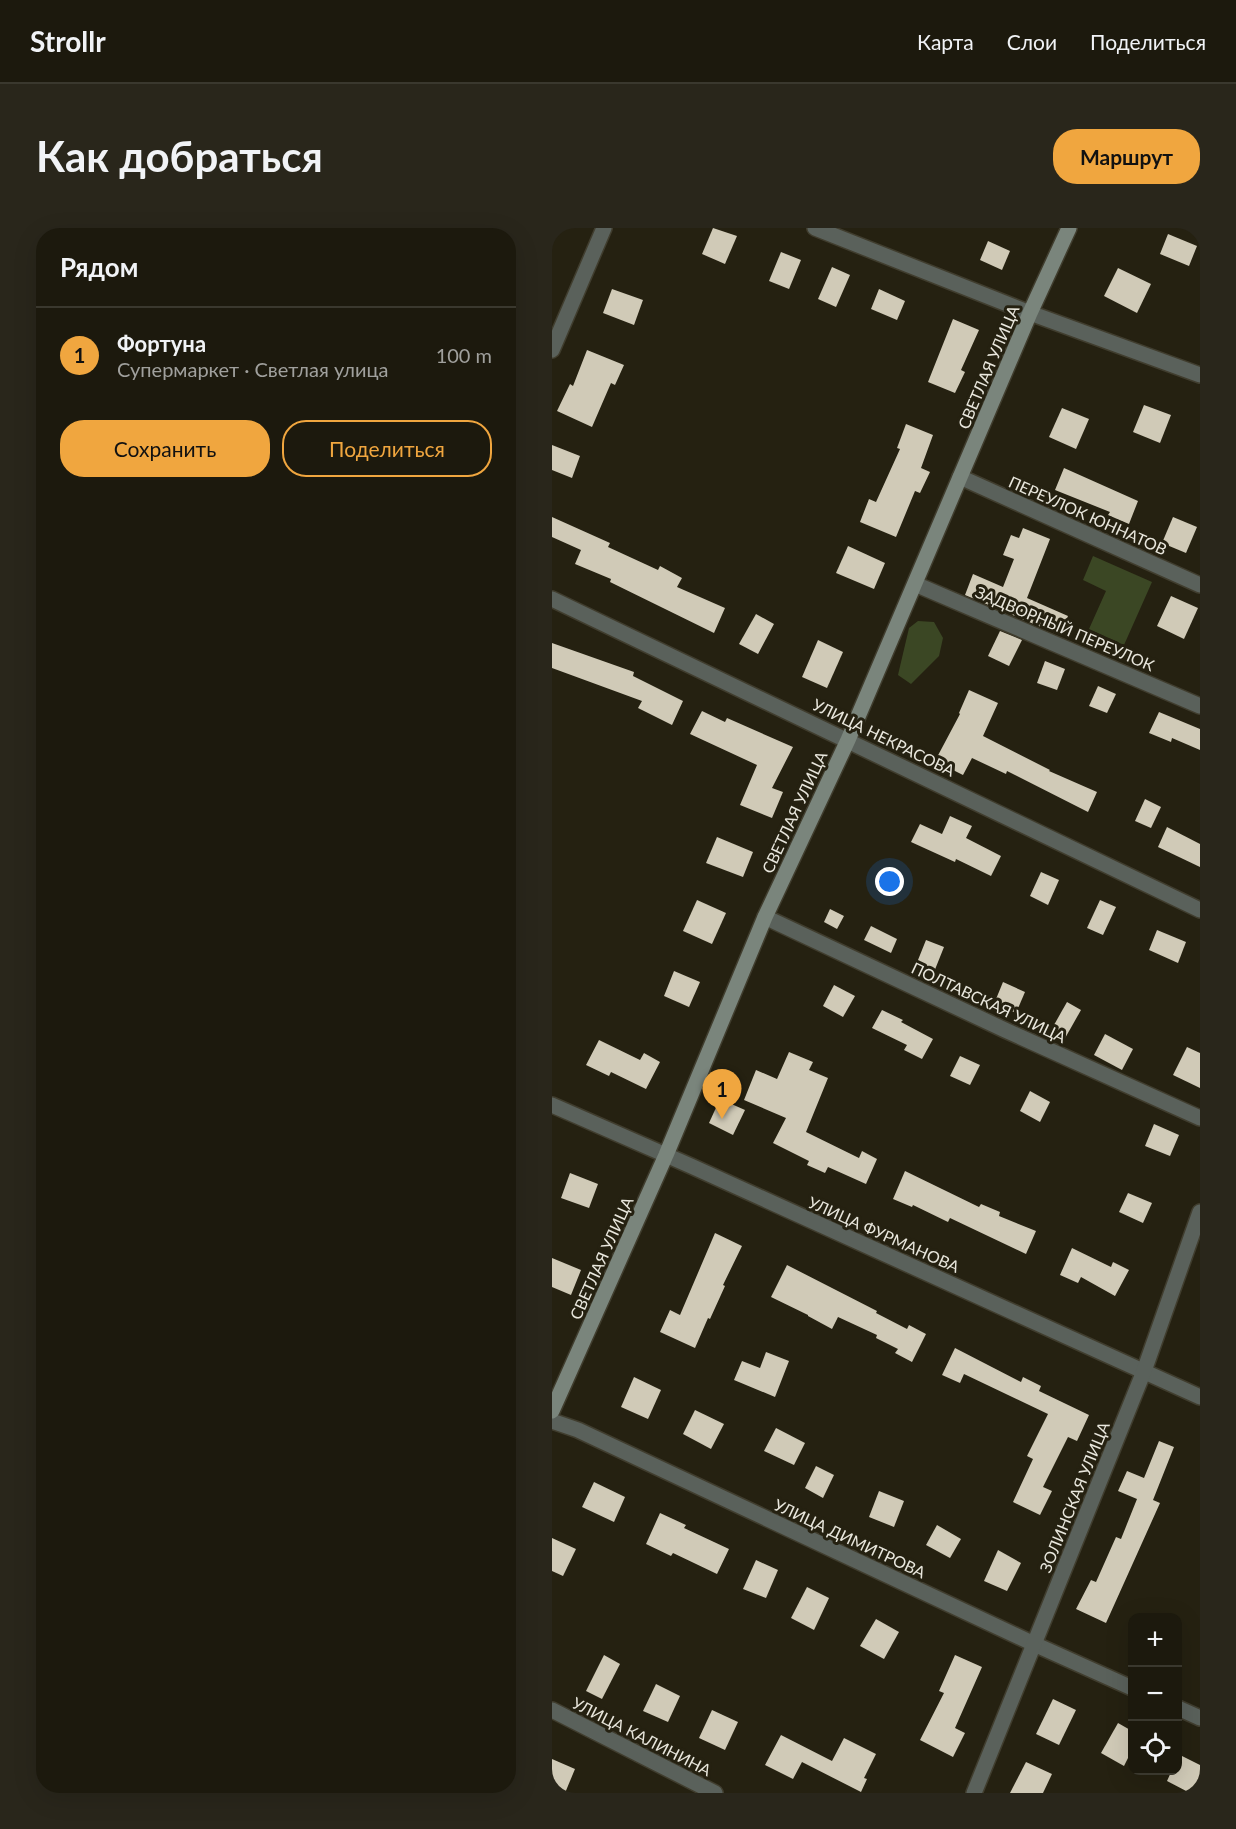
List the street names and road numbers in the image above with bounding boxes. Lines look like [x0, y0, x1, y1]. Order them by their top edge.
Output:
street label: СВЕТЛАЯ УЛИЦА [953, 302, 1023, 432]
street label: ПЕРЕУЛОК ЮННАТОВ [1006, 472, 1170, 558]
street label: ЗАДВОРНЫЙ ПЕРЕУЛОК [973, 582, 1158, 674]
street label: УЛИЦА НЕКРАСОВА [810, 694, 958, 780]
street label: СВЕТЛАЯ УЛИЦА [757, 748, 831, 876]
street label: ПОЛТАВСКАЯ УЛИЦА [909, 958, 1070, 1046]
street label: УЛИЦА ФУРМАНОВА [805, 1192, 963, 1276]
street label: СВЕТЛАЯ УЛИЦА [565, 1194, 637, 1322]
street label: ЗОЛИНСКАЯ УЛИЦА [1035, 1419, 1113, 1575]
street label: УЛИЦА ДИМИТРОВА [771, 1495, 929, 1582]
street label: УЛИЦА КАЛИНИНА [569, 1693, 715, 1779]

